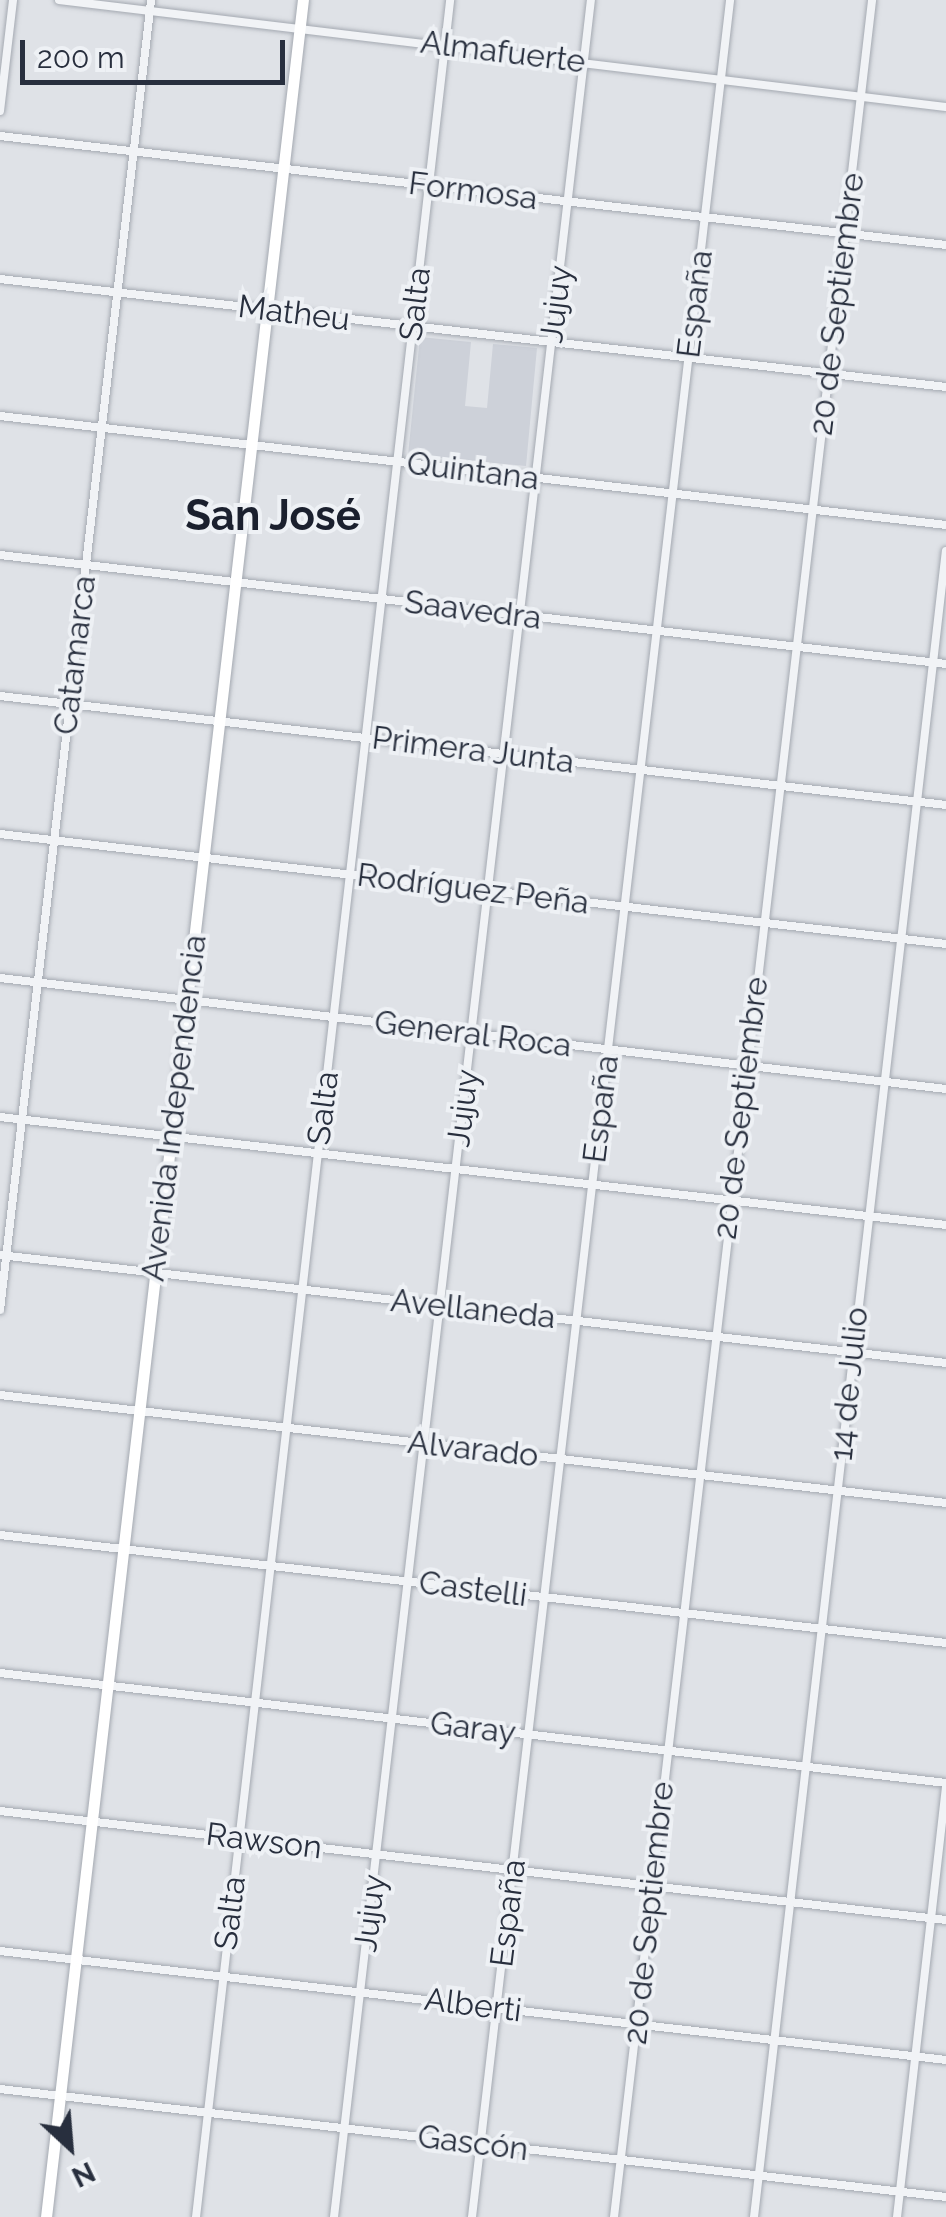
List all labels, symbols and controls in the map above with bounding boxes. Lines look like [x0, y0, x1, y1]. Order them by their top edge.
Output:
scale bar [25, 20, 290, 82]
street label: Almafuerte [418, 23, 588, 81]
text: 200 m [37, 40, 125, 75]
street label: Formosa [406, 164, 540, 218]
street label: 20 de Septiembre [802, 171, 872, 437]
street label: España [669, 248, 721, 360]
street label: Jujuy [532, 263, 580, 345]
street label: Salta [391, 265, 439, 343]
street label: Matheu [236, 287, 352, 339]
street label: Quintana [405, 444, 541, 498]
district label: San José [185, 491, 361, 541]
street label: Catamarca [46, 573, 104, 737]
street label: Saavedra [402, 583, 544, 637]
street label: Primera Junta [369, 719, 577, 781]
street label: Rodríguez Peña [355, 856, 591, 922]
street label: Avenida Independencia [134, 933, 214, 1283]
street label: 20 de Septiembre [706, 975, 776, 1241]
street label: General Roca [372, 1003, 574, 1065]
street label: España [575, 1053, 627, 1165]
street label: Jujuy [439, 1067, 487, 1149]
street label: Salta [299, 1069, 347, 1147]
street label: Avellaneda [389, 1281, 557, 1337]
street label: 14 de Julio [822, 1305, 876, 1463]
street label: Alvarado [406, 1423, 540, 1475]
street label: Castelli [417, 1563, 529, 1615]
street label: Garay [428, 1704, 518, 1752]
street label: 20 de Septiembre [616, 1780, 682, 2046]
street label: Rawson [204, 1815, 324, 1867]
street label: España [482, 1857, 534, 1969]
street label: Jujuy [346, 1872, 394, 1954]
street label: Salta [206, 1874, 254, 1952]
street label: Alberti [422, 1980, 524, 2030]
north arrow [20, 2097, 120, 2197]
street label: Gascón [416, 2117, 530, 2169]
text: N [67, 2155, 100, 2194]

